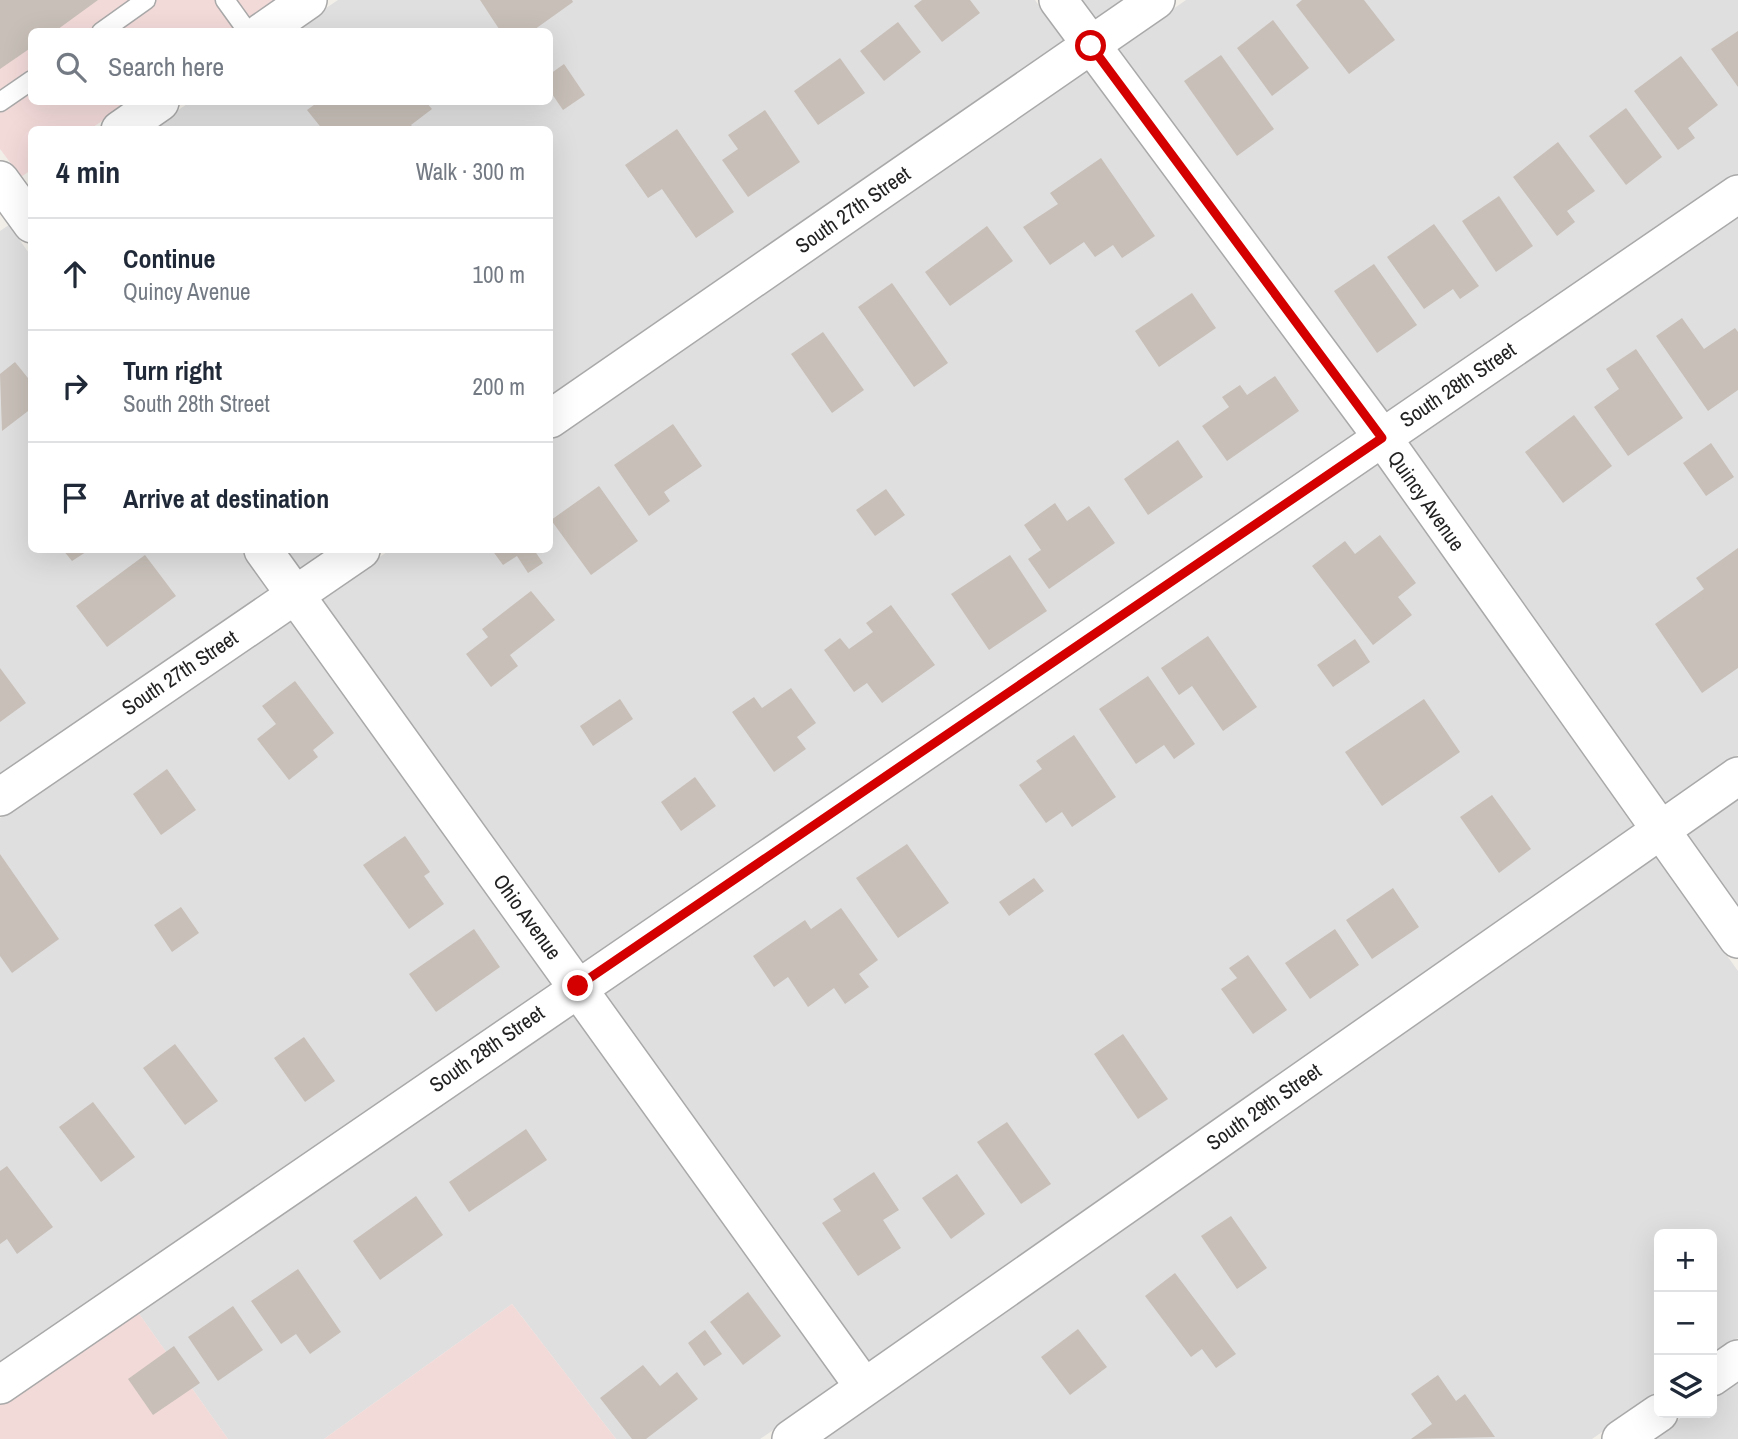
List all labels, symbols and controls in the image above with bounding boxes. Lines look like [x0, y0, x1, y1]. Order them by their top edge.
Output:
search box [28, 28, 553, 105]
route start [1075, 30, 1106, 61]
icon: search [52, 48, 90, 86]
text: Search here [108, 49, 224, 84]
text: 4 min [56, 152, 120, 192]
text: Walk · 300 m [416, 156, 525, 187]
street label: South 27th Street [789, 159, 916, 260]
text: Continue [123, 241, 215, 276]
icon: ahead [56, 255, 94, 293]
text: 100 m [473, 259, 525, 290]
text: Quincy Avenue [123, 276, 251, 307]
street label: South 28th Street [1394, 335, 1522, 434]
text: Turn right [123, 353, 222, 388]
icon: right [56, 367, 94, 405]
text: 200 m [473, 371, 525, 402]
text: South 28th Street [123, 388, 270, 419]
street label: Quincy Avenue [1381, 445, 1472, 557]
icon: arrive [56, 479, 94, 517]
text: Arrive at destination [123, 481, 329, 516]
street label: South 27th Street [116, 623, 244, 722]
street label: Ohio Avenue [486, 868, 568, 965]
route end [562, 970, 593, 1001]
street label: South 28th Street [423, 998, 550, 1099]
street label: South 29th Street [1200, 1056, 1327, 1157]
map controls [1654, 1229, 1717, 1418]
button: + [1654, 1229, 1717, 1292]
button: − [1654, 1292, 1717, 1355]
button: layers [1654, 1355, 1717, 1418]

